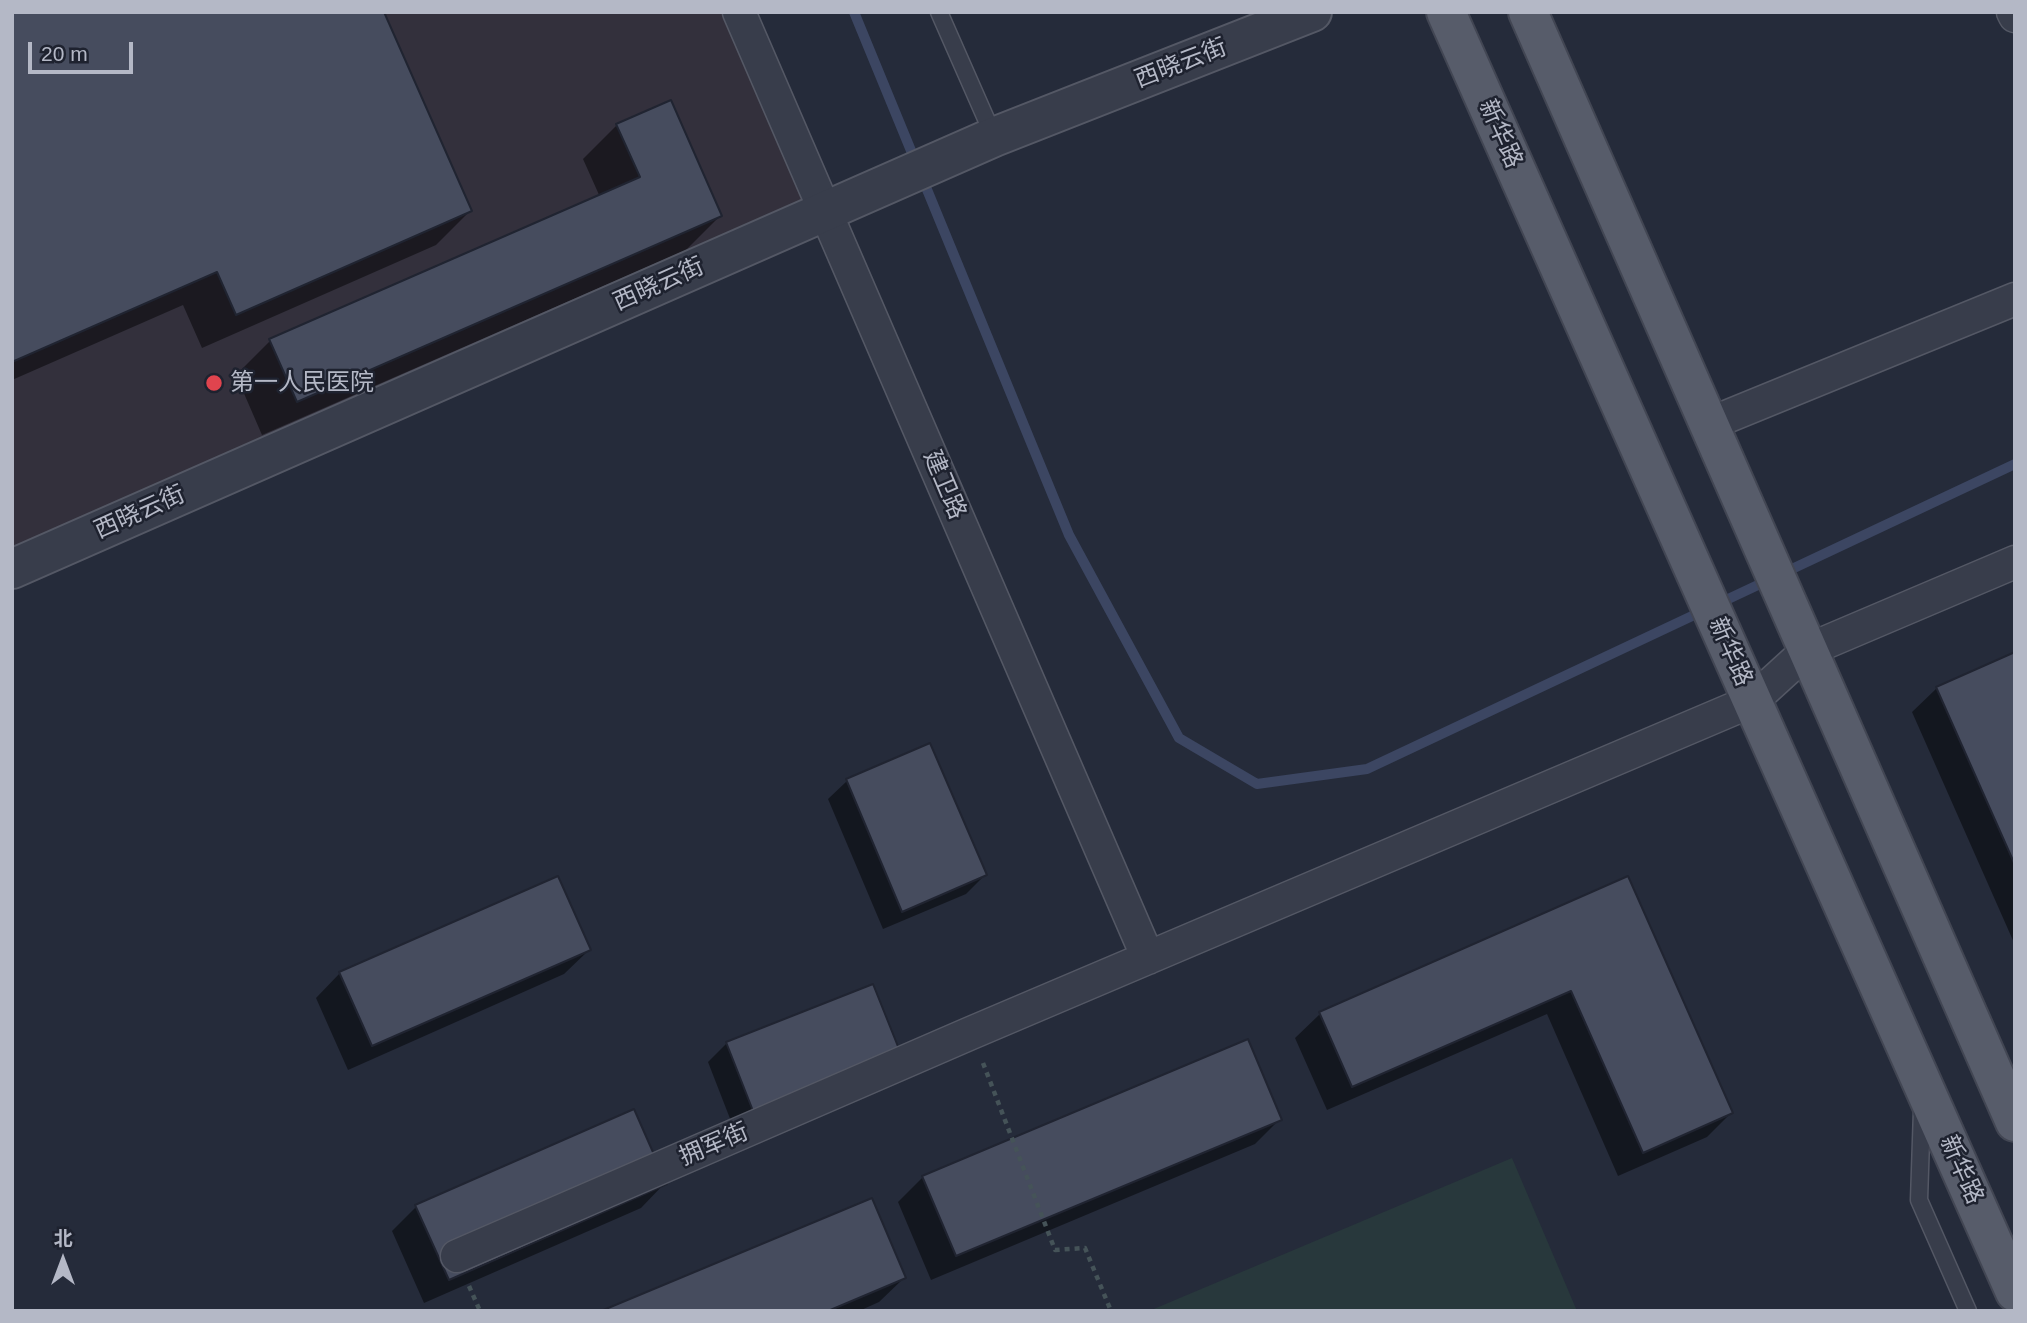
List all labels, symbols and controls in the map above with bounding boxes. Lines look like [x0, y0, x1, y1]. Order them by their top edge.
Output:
scale bar [32, 28, 136, 72]
street label: 西晓云街 [1131, 33, 1231, 95]
text: 20 m [41, 42, 88, 65]
street label: 新华路 [1472, 95, 1528, 173]
street label: 西晓云街 [609, 252, 709, 318]
place label: 第一人民医院 [230, 369, 374, 397]
marker: 第一人民医院 [204, 373, 224, 393]
street label: 建卫路 [917, 446, 971, 524]
street label: 西晓云街 [90, 480, 190, 546]
street label: 新华路 [1702, 613, 1758, 691]
street label: 拥军街 [675, 1118, 753, 1172]
street label: 新华路 [1933, 1131, 1989, 1209]
north arrow [28, 1225, 98, 1295]
text: 北 [53, 1228, 73, 1249]

